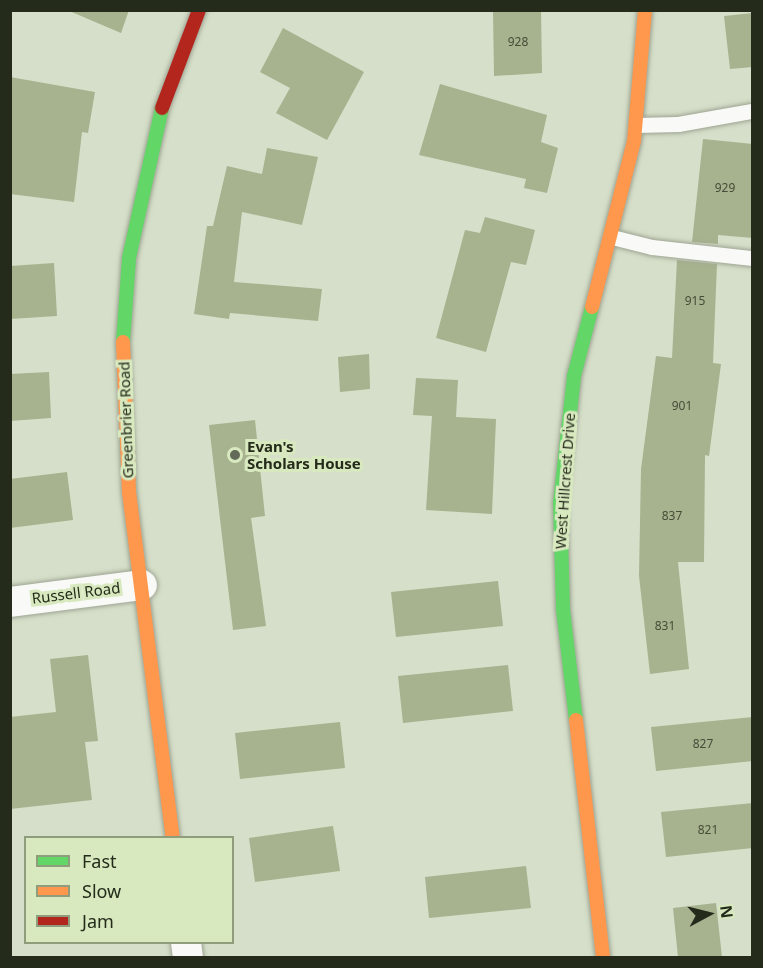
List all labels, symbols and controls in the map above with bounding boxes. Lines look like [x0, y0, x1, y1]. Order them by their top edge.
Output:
house number: 928 [508, 35, 528, 49]
house number: 929 [715, 181, 735, 195]
house number: 915 [685, 294, 705, 308]
street label: Greenbrier Road [115, 361, 137, 479]
house number: 901 [672, 399, 692, 413]
street label: West Hillcrest Drive [551, 412, 579, 550]
place label: Evan's Scholars House [247, 437, 361, 472]
marker: Evan's Scholars House [228, 448, 242, 462]
house number: 837 [662, 509, 682, 523]
street label: Russell Road [31, 579, 121, 607]
house number: 831 [655, 619, 675, 633]
house number: 827 [693, 737, 713, 751]
house number: 821 [698, 823, 718, 837]
legend [24, 836, 234, 944]
text: Fast [82, 849, 117, 873]
text: Slow [82, 879, 121, 903]
north arrow [679, 884, 739, 944]
text: N [715, 904, 739, 920]
text: Jam [82, 909, 114, 933]

